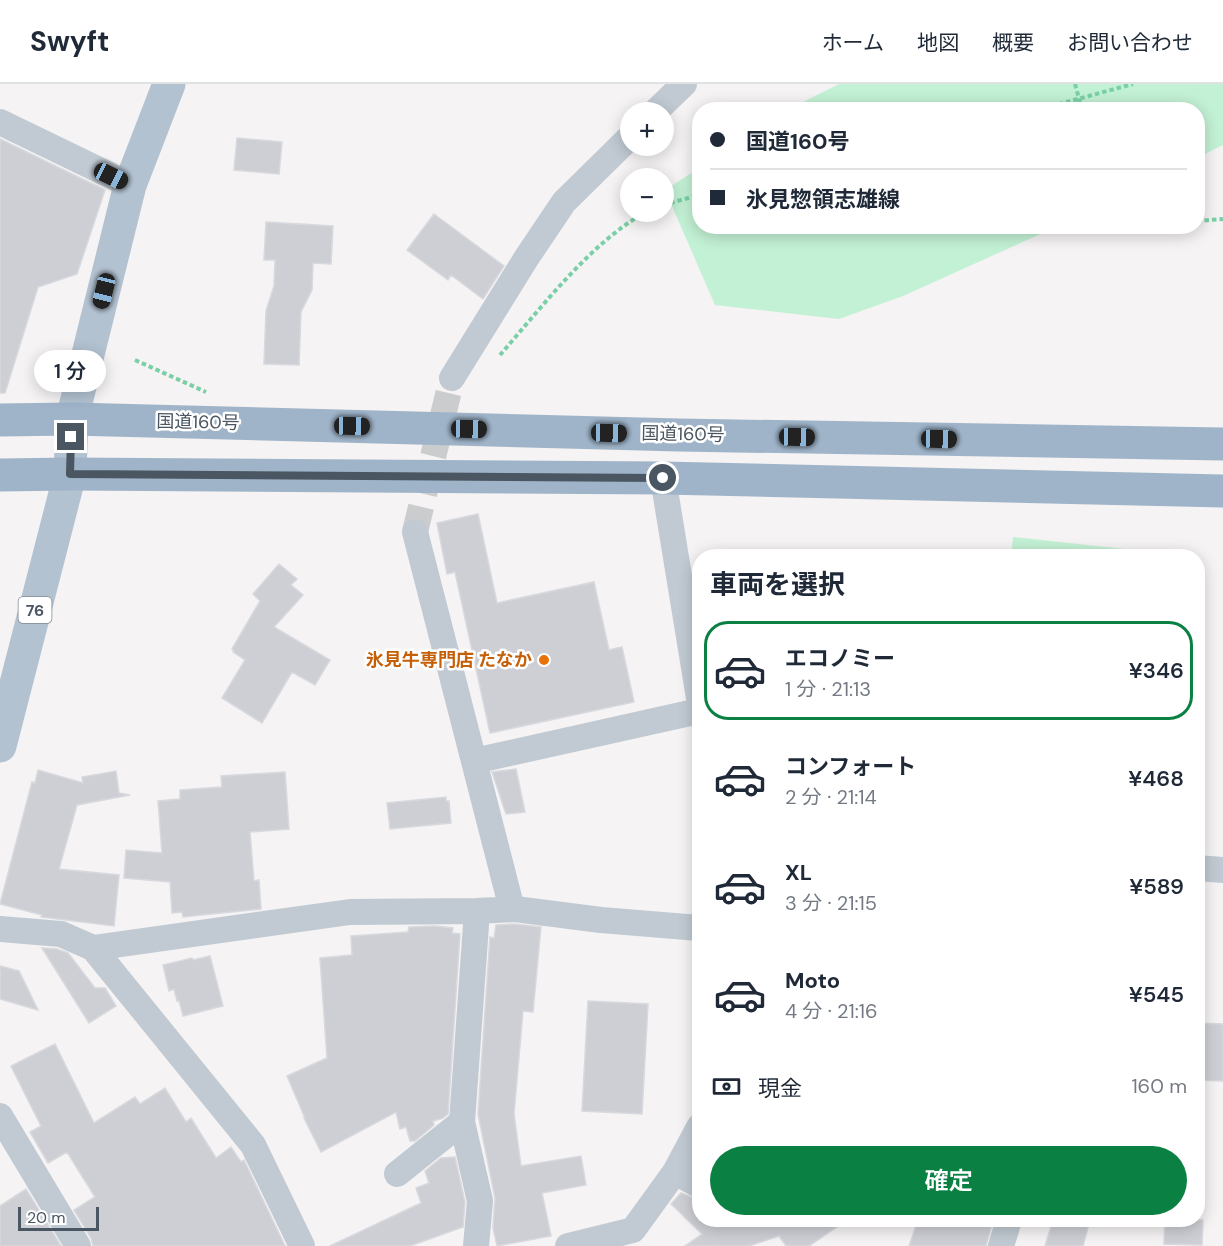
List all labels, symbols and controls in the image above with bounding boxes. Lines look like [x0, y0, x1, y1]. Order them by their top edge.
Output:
text: Swyft [30, 23, 109, 60]
text: ホーム [822, 29, 884, 57]
text: 地図 [917, 29, 959, 57]
text: 概要 [992, 29, 1034, 57]
text: お問い合わせ [1067, 29, 1193, 57]
map controls [620, 102, 674, 222]
button: + [620, 102, 674, 156]
text: 国道160号 [746, 127, 849, 156]
car [91, 160, 131, 192]
button: − [620, 168, 674, 222]
text: 氷見惣領志雄線 [746, 185, 900, 214]
car [91, 271, 117, 311]
callout: 1 分 [35, 350, 107, 392]
text: 1 分 [54, 358, 86, 384]
street label: 国道160号 [156, 409, 240, 435]
car [334, 417, 370, 435]
car [451, 420, 487, 438]
street label: 国道160号 [641, 421, 725, 447]
route end [57, 423, 84, 450]
car [591, 424, 627, 442]
car [779, 428, 815, 446]
car [921, 430, 957, 448]
route start [649, 464, 676, 491]
text: 車両を選択 [710, 567, 845, 602]
road number: 76 [18, 597, 51, 623]
icon: car [713, 644, 767, 698]
text: エコノミー [785, 644, 895, 673]
place label: 氷見牛専門店 たなか [366, 648, 532, 672]
marker: 氷見牛専門店 たなか [537, 653, 551, 667]
text: ¥346 [1129, 656, 1184, 685]
text: 1 分 · 21:13 [785, 676, 871, 702]
icon: car [713, 752, 767, 806]
text: コンフォート [785, 752, 916, 781]
text: ¥468 [1128, 764, 1184, 793]
text: 2 分 · 21:14 [785, 784, 877, 810]
text: XL [785, 858, 812, 887]
icon: car [713, 860, 767, 914]
text: ¥589 [1129, 872, 1184, 901]
text: 3 分 · 21:15 [785, 890, 877, 916]
text: Moto [785, 966, 840, 995]
icon: car [713, 968, 767, 1022]
text: ¥545 [1129, 980, 1184, 1009]
text: 4 分 · 21:16 [785, 998, 878, 1024]
icon: cash [710, 1070, 743, 1103]
text: 160 m [1131, 1073, 1187, 1099]
text: 現金 [758, 1074, 802, 1103]
button: 確定 [710, 1146, 1187, 1215]
scale bar [18, 1204, 99, 1232]
text: 20 m [27, 1207, 66, 1228]

